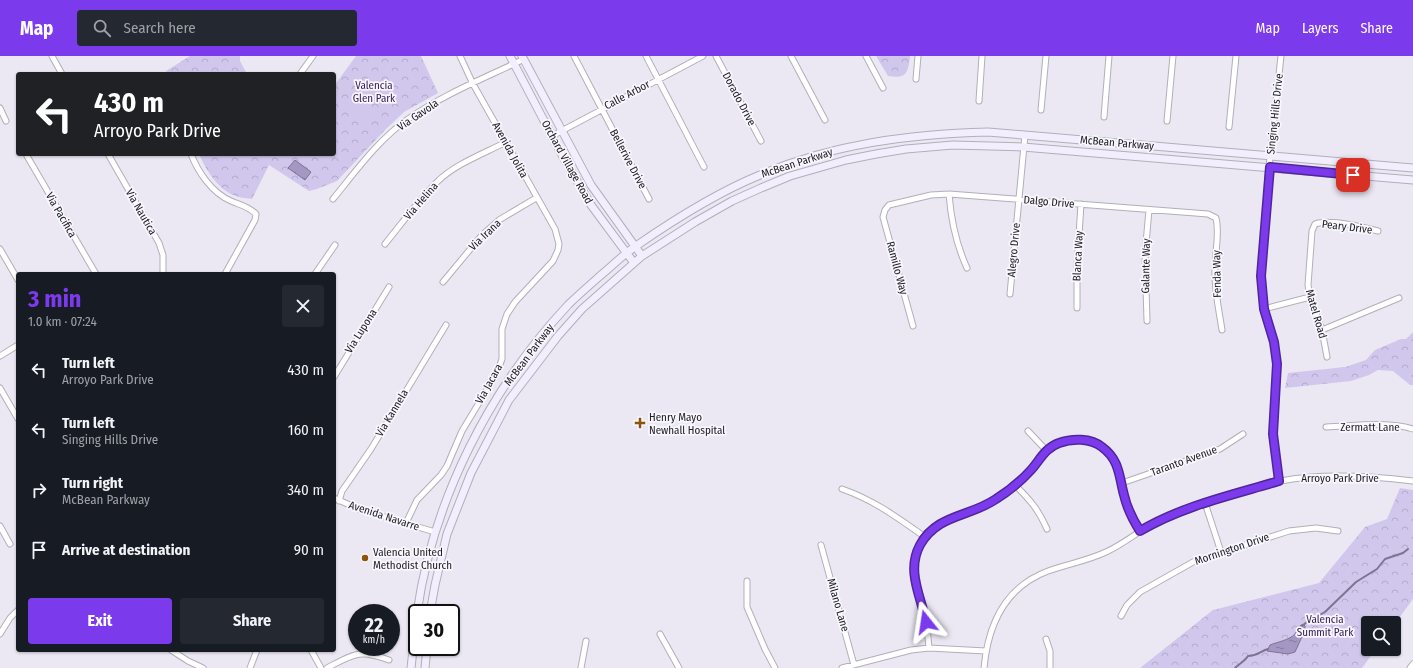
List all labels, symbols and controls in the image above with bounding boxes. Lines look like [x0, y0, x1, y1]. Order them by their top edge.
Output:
search box [77, 10, 357, 46]
text: Map [20, 17, 53, 40]
icon: search [91, 17, 113, 39]
text: Search here [123, 19, 196, 37]
text: Map [1256, 20, 1280, 37]
text: Layers [1302, 20, 1338, 37]
text: Share [1360, 20, 1393, 37]
street label: Dorado Drive [719, 70, 759, 128]
street label: Singing Hills Drive [1264, 73, 1286, 155]
street label: Calle Arbor [602, 78, 652, 112]
park label: Valencia Glen Park [353, 79, 396, 105]
text: 430 m [94, 86, 164, 119]
icon: left [28, 88, 80, 140]
street label: Via Gavola [395, 97, 441, 133]
street label: Orchard Village Road [539, 118, 595, 206]
text: Arroyo Park Drive [94, 120, 221, 142]
street label: Avenida Jolita [489, 120, 531, 180]
street label: Bellerive Drive [607, 127, 649, 191]
street label: McBean Parkway [1079, 133, 1155, 153]
street label: McBean Parkway [760, 145, 834, 181]
pin [1336, 158, 1370, 192]
icon: arrive [1342, 164, 1364, 186]
street label: Via Helina [401, 180, 441, 222]
street label: Via Nautica [123, 187, 159, 237]
street label: Via Pacifica [43, 190, 79, 240]
street label: Dalgo Drive [1023, 193, 1075, 211]
street label: Via Irana [466, 217, 504, 253]
street label: Peary Drive [1321, 217, 1373, 237]
street label: Alegro Drive [1005, 222, 1023, 278]
street label: Blanca Way [1070, 230, 1086, 282]
street label: Galante Way [1139, 238, 1153, 294]
street label: Ramillo Way [884, 240, 910, 296]
street label: Fenda Way [1210, 250, 1224, 298]
text: 3 min [28, 285, 81, 313]
button: close [282, 285, 324, 327]
street label: Matel Road [1303, 288, 1329, 340]
street label: Via Lupona [342, 307, 380, 355]
text: 1.0 km · 07:24 [28, 314, 97, 329]
street label: McBean Parkway [501, 321, 557, 389]
text: Turn left [62, 354, 115, 372]
icon: left [28, 359, 50, 381]
text: 430 m [287, 361, 324, 379]
street label: Via Jacara [473, 362, 505, 406]
text: Arroyo Park Drive [62, 372, 154, 387]
street label: Via Kannela [373, 387, 411, 439]
place label: Henry Mayo Newhall Hospital [649, 411, 725, 437]
text: Turn left [62, 414, 115, 432]
marker: Henry Mayo Newhall Hospital [634, 417, 646, 429]
icon: left [28, 419, 50, 441]
text: 160 m [288, 421, 324, 439]
street label: Zermatt Lane [1340, 421, 1400, 434]
text: Singing Hills Drive [62, 432, 158, 447]
street label: Taranto Avenue [1149, 443, 1219, 479]
street label: Arroyo Park Drive [1301, 472, 1379, 485]
text: Turn right [62, 474, 123, 492]
icon: right [28, 479, 50, 501]
text: 340 m [287, 481, 324, 499]
text: McBean Parkway [62, 492, 150, 507]
street label: Avenida Navarre [347, 498, 421, 534]
street label: Mornington Drive [1193, 530, 1271, 568]
icon: arrive [28, 539, 50, 561]
text: Arrive at destination [62, 541, 190, 559]
text: 90 m [294, 541, 324, 559]
place label: Valencia United Methodist Church [373, 546, 452, 572]
marker: Valencia United Methodist Church [360, 553, 370, 563]
street label: Milano Lane [824, 577, 852, 633]
button: Exit [28, 598, 172, 644]
button: Share [180, 598, 324, 644]
position arrow [905, 601, 947, 643]
speed limit sign: 30 [408, 604, 460, 656]
text: 22 [365, 613, 383, 637]
park label: Valencia Summit Park [1297, 613, 1354, 639]
map controls [1361, 616, 1401, 656]
button: search [1361, 616, 1401, 656]
text: km/h [363, 634, 385, 646]

